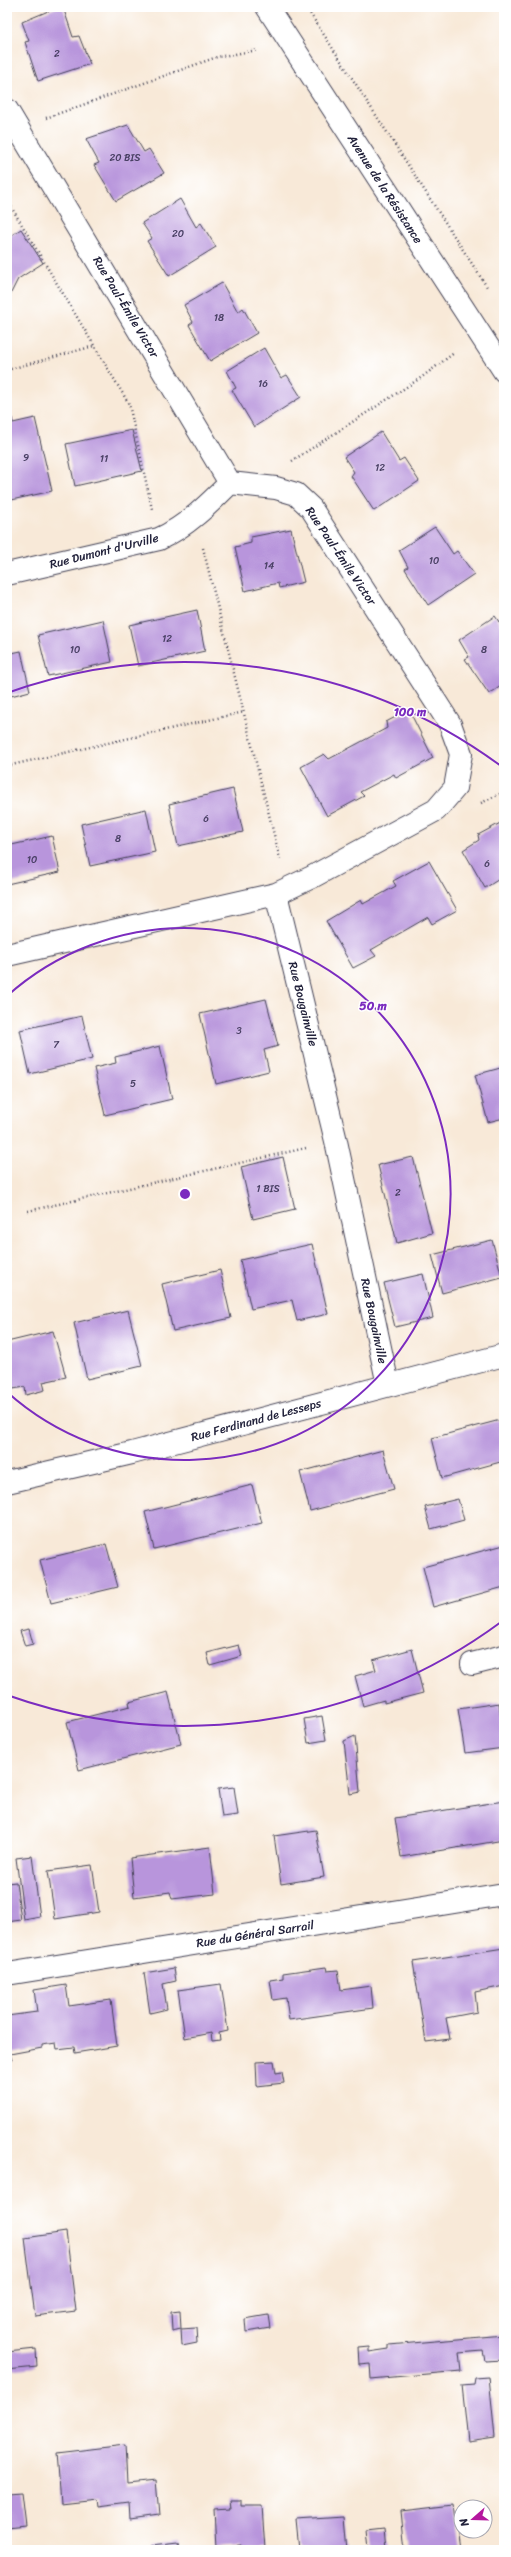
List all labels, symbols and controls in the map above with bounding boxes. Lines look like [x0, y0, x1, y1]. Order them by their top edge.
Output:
house number: 2 [54, 45, 60, 63]
street label: Avenue de la Résistance [341, 129, 429, 248]
house number: 20 BIS [109, 149, 141, 167]
house number: 20 [172, 225, 184, 243]
street label: Rue Paul-Émile Victor [87, 252, 166, 363]
house number: 18 [214, 309, 224, 327]
house number: 16 [258, 375, 268, 393]
house number: 9 [23, 449, 29, 467]
house number: 11 [100, 450, 108, 468]
house number: 12 [375, 459, 385, 477]
street label: Rue Paul-Émile Victor [300, 502, 383, 611]
street label: Rue Dumont d'Urville [47, 527, 161, 575]
house number: 10 [429, 552, 439, 570]
house number: 14 [264, 557, 274, 575]
house number: 12 [162, 630, 172, 648]
house number: 10 [70, 641, 80, 659]
house number: 8 [481, 641, 487, 659]
text: 100 m [394, 701, 427, 723]
house number: 6 [203, 810, 209, 828]
house number: 8 [115, 830, 121, 848]
house number: 10 [27, 851, 37, 869]
house number: 6 [484, 855, 490, 873]
street label: Rue Bougainville [282, 959, 324, 1049]
text: 50 m [359, 995, 387, 1017]
house number: 3 [236, 1022, 242, 1040]
house number: 7 [53, 1036, 60, 1054]
house number: 5 [130, 1075, 136, 1093]
house number: 1 BIS [256, 1180, 280, 1198]
house number: 2 [395, 1184, 401, 1202]
centre of rings [178, 1187, 192, 1201]
street label: Rue Bougainville [354, 1276, 394, 1366]
street label: Rue Ferdinand de Lesseps [188, 1392, 324, 1448]
street label: Rue du Général Sarrail [195, 1914, 316, 1954]
north arrow [453, 2499, 493, 2539]
text: N [454, 2515, 475, 2530]

